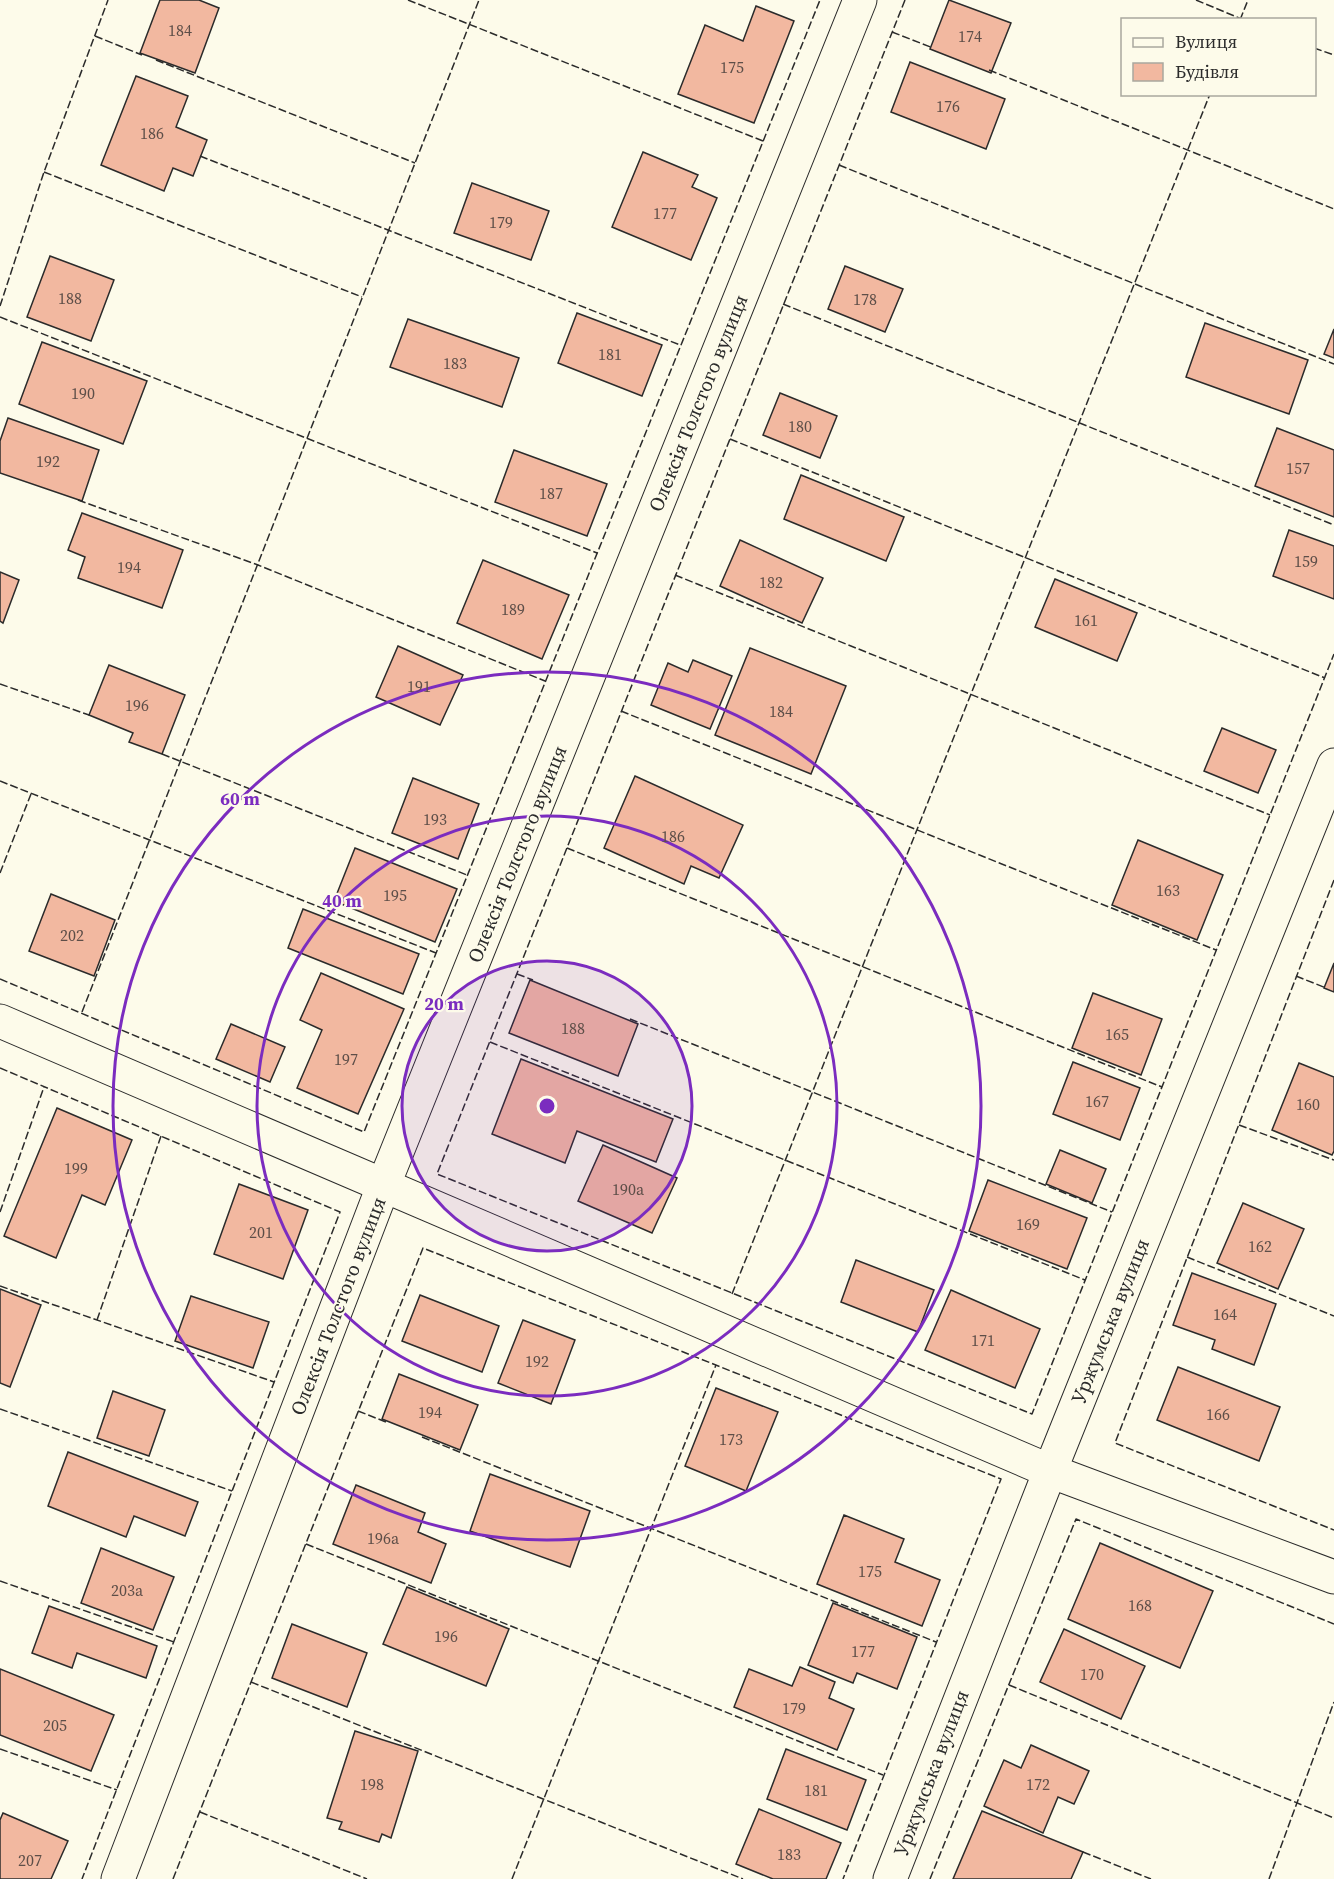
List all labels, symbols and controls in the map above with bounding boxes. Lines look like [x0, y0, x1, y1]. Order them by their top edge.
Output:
legend [1121, 18, 1316, 96]
house number: 184 [168, 19, 192, 41]
house number: 174 [958, 25, 982, 47]
text: Вулиця [1175, 29, 1237, 54]
house number: 175 [720, 56, 744, 78]
text: Будівля [1175, 59, 1239, 84]
house number: 176 [936, 95, 960, 117]
house number: 186 [140, 122, 164, 144]
house number: 177 [653, 202, 677, 224]
house number: 179 [489, 211, 513, 233]
house number: 188 [58, 287, 82, 309]
house number: 178 [853, 288, 877, 310]
street label: Олексія Толстого вулиця [642, 290, 754, 516]
house number: 181 [598, 343, 622, 365]
house number: 183 [443, 352, 467, 374]
house number: 190 [71, 382, 95, 404]
house number: 180 [788, 415, 812, 437]
house number: 192 [36, 450, 60, 472]
house number: 157 [1286, 457, 1310, 479]
house number: 187 [539, 482, 563, 504]
house number: 159 [1294, 550, 1318, 572]
house number: 194 [117, 556, 141, 578]
house number: 182 [759, 571, 783, 593]
house number: 189 [501, 598, 525, 620]
house number: 161 [1074, 609, 1098, 631]
house number: 191 [407, 675, 431, 697]
house number: 196 [125, 694, 149, 716]
house number: 184 [769, 700, 793, 722]
street label: Олексія Толстого вулиця [461, 741, 573, 967]
text: 60 m [220, 786, 260, 811]
house number: 193 [423, 808, 447, 830]
house number: 186 [661, 825, 685, 847]
house number: 163 [1156, 879, 1180, 901]
house number: 195 [383, 884, 407, 906]
text: 40 m [322, 888, 362, 913]
house number: 202 [60, 924, 84, 946]
text: 20 m [424, 991, 464, 1016]
house number: 188 [561, 1017, 585, 1039]
house number: 165 [1105, 1023, 1129, 1045]
house number: 197 [334, 1048, 358, 1070]
house number: 167 [1085, 1090, 1109, 1112]
house number: 160 [1296, 1093, 1320, 1115]
centre of rings [537, 1096, 557, 1116]
house number: 199 [64, 1157, 88, 1179]
house number: 190а [612, 1178, 645, 1200]
street label: Олексія Толстого вулиця [283, 1193, 393, 1419]
house number: 169 [1016, 1213, 1040, 1235]
house number: 201 [249, 1221, 273, 1243]
street label: Уржумська вулиця [1064, 1234, 1156, 1408]
house number: 162 [1248, 1235, 1272, 1257]
house number: 164 [1213, 1303, 1237, 1325]
house number: 171 [971, 1329, 995, 1351]
house number: 192 [525, 1350, 549, 1372]
house number: 194 [418, 1401, 442, 1423]
house number: 166 [1206, 1403, 1230, 1425]
house number: 173 [719, 1428, 743, 1450]
house number: 196а [367, 1527, 400, 1549]
house number: 175 [858, 1560, 882, 1582]
house number: 203а [111, 1579, 144, 1601]
house number: 168 [1128, 1594, 1152, 1616]
house number: 196 [434, 1625, 458, 1647]
house number: 177 [851, 1640, 875, 1662]
house number: 170 [1080, 1663, 1104, 1685]
street label: Уржумська вулиця [886, 1686, 976, 1860]
house number: 179 [782, 1697, 806, 1719]
house number: 205 [43, 1714, 67, 1736]
house number: 198 [360, 1773, 384, 1795]
house number: 172 [1026, 1773, 1050, 1795]
house number: 181 [804, 1779, 828, 1801]
house number: 183 [777, 1843, 801, 1865]
house number: 207 [18, 1849, 42, 1871]

